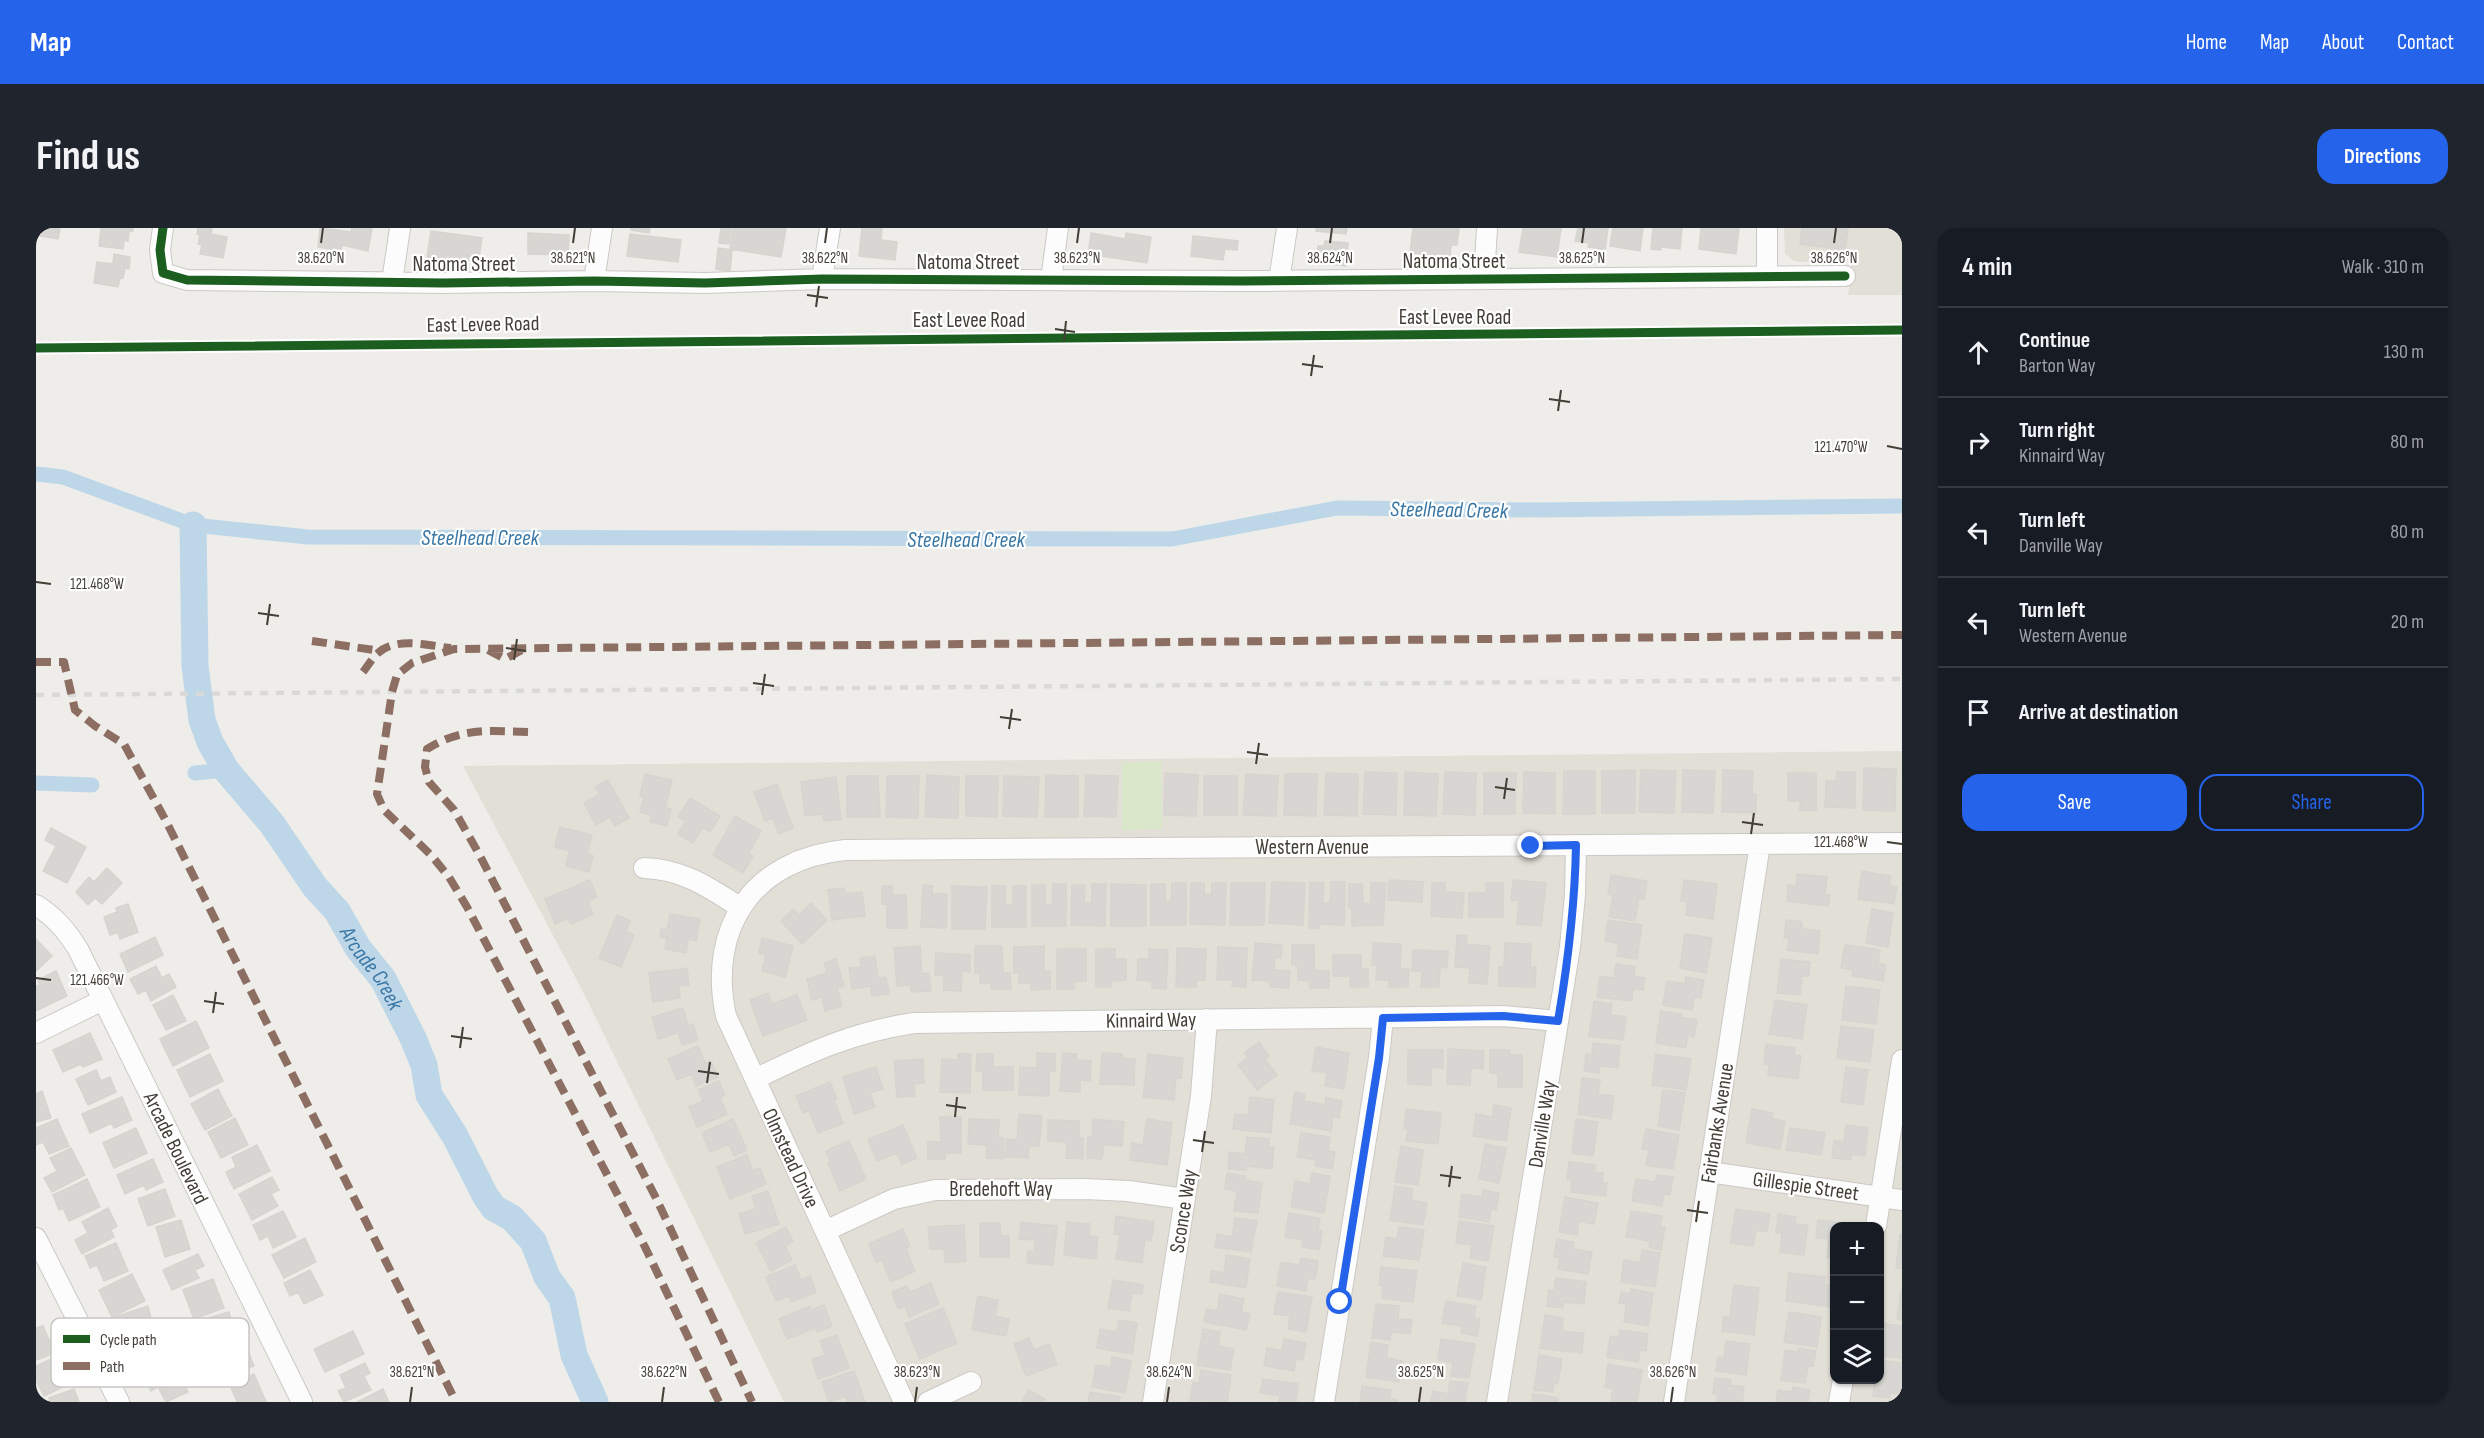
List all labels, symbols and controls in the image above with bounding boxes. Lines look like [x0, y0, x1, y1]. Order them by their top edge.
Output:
text: Map [30, 26, 71, 59]
text: Home [2186, 30, 2227, 55]
text: Map [2260, 30, 2289, 55]
text: About [2322, 30, 2364, 55]
text: Contact [2397, 30, 2454, 55]
button: Directions [2317, 129, 2448, 184]
text: Find us [36, 131, 140, 182]
text: 38.620°N [298, 249, 344, 268]
text: 38.621°N [551, 249, 595, 268]
text: 38.622°N [802, 249, 848, 268]
text: 38.623°N [1054, 249, 1100, 268]
text: 38.624°N [1307, 249, 1353, 268]
street label: Natoma Street [1403, 249, 1505, 274]
text: 38.625°N [1559, 249, 1605, 268]
text: 38.626°N [1811, 249, 1857, 268]
street label: Natoma Street [917, 250, 1019, 275]
street label: Natoma Street [413, 252, 515, 277]
text: 4 min [1962, 252, 2012, 283]
text: Walk · 310 m [2342, 255, 2424, 279]
street label: East Levee Road [1399, 305, 1511, 330]
street label: East Levee Road [913, 308, 1025, 333]
street label: East Levee Road [426, 311, 540, 338]
text: Continue [2019, 327, 2090, 354]
icon: ahead [1962, 336, 1995, 369]
text: 130 m [2384, 340, 2424, 364]
text: Barton Way [2019, 354, 2095, 378]
text: Turn right [2019, 417, 2095, 444]
icon: right [1962, 426, 1995, 459]
text: 80 m [2390, 430, 2424, 454]
text: 121.470°W [1814, 438, 1868, 457]
text: Kinnaird Way [2019, 444, 2105, 468]
water label: Steelhead Creek [1390, 496, 1509, 525]
text: Turn left [2019, 507, 2085, 534]
icon: left [1962, 516, 1995, 549]
text: 80 m [2390, 520, 2424, 544]
water label: Steelhead Creek [421, 525, 540, 552]
water label: Steelhead Creek [907, 527, 1026, 554]
text: Danville Way [2019, 534, 2103, 558]
text: 121.468°W [70, 575, 124, 594]
text: Turn left [2019, 597, 2085, 624]
icon: left [1962, 606, 1995, 639]
text: 20 m [2391, 610, 2424, 634]
text: Western Avenue [2019, 624, 2127, 648]
icon: arrive [1962, 696, 1995, 729]
text: Arrive at destination [2019, 699, 2178, 726]
button: Save [1962, 774, 2187, 831]
button: Share [2199, 774, 2424, 831]
route end [1517, 832, 1543, 858]
text: 121.468°W [1814, 833, 1868, 852]
street label: Western Avenue [1255, 835, 1369, 860]
water label: Arcade Creek [333, 921, 409, 1016]
text: 121.466°W [70, 971, 124, 990]
street label: Kinnaird Way [1106, 1007, 1196, 1034]
street label: Fairbanks Avenue [1696, 1061, 1739, 1185]
street label: Danville Way [1523, 1079, 1562, 1169]
street label: Arcade Boulevard [137, 1087, 213, 1208]
street label: Olmstead Drive [757, 1105, 824, 1212]
street label: Gillespie Street [1751, 1167, 1861, 1206]
street label: Sconce Way [1165, 1168, 1202, 1255]
street label: Bredehoft Way [949, 1177, 1053, 1202]
map controls [1830, 1222, 1884, 1384]
button: + [1830, 1222, 1884, 1276]
button: − [1830, 1276, 1884, 1330]
route start [1326, 1288, 1352, 1314]
legend [51, 1318, 249, 1387]
button: layers [1830, 1330, 1884, 1384]
text: Cycle path [100, 1331, 157, 1350]
text: Path [100, 1358, 124, 1377]
text: 38.621°N [390, 1363, 434, 1382]
text: 38.622°N [641, 1363, 687, 1382]
text: 38.623°N [894, 1363, 940, 1382]
text: 38.624°N [1146, 1363, 1192, 1382]
text: 38.625°N [1398, 1363, 1444, 1382]
text: 38.626°N [1650, 1363, 1696, 1382]

